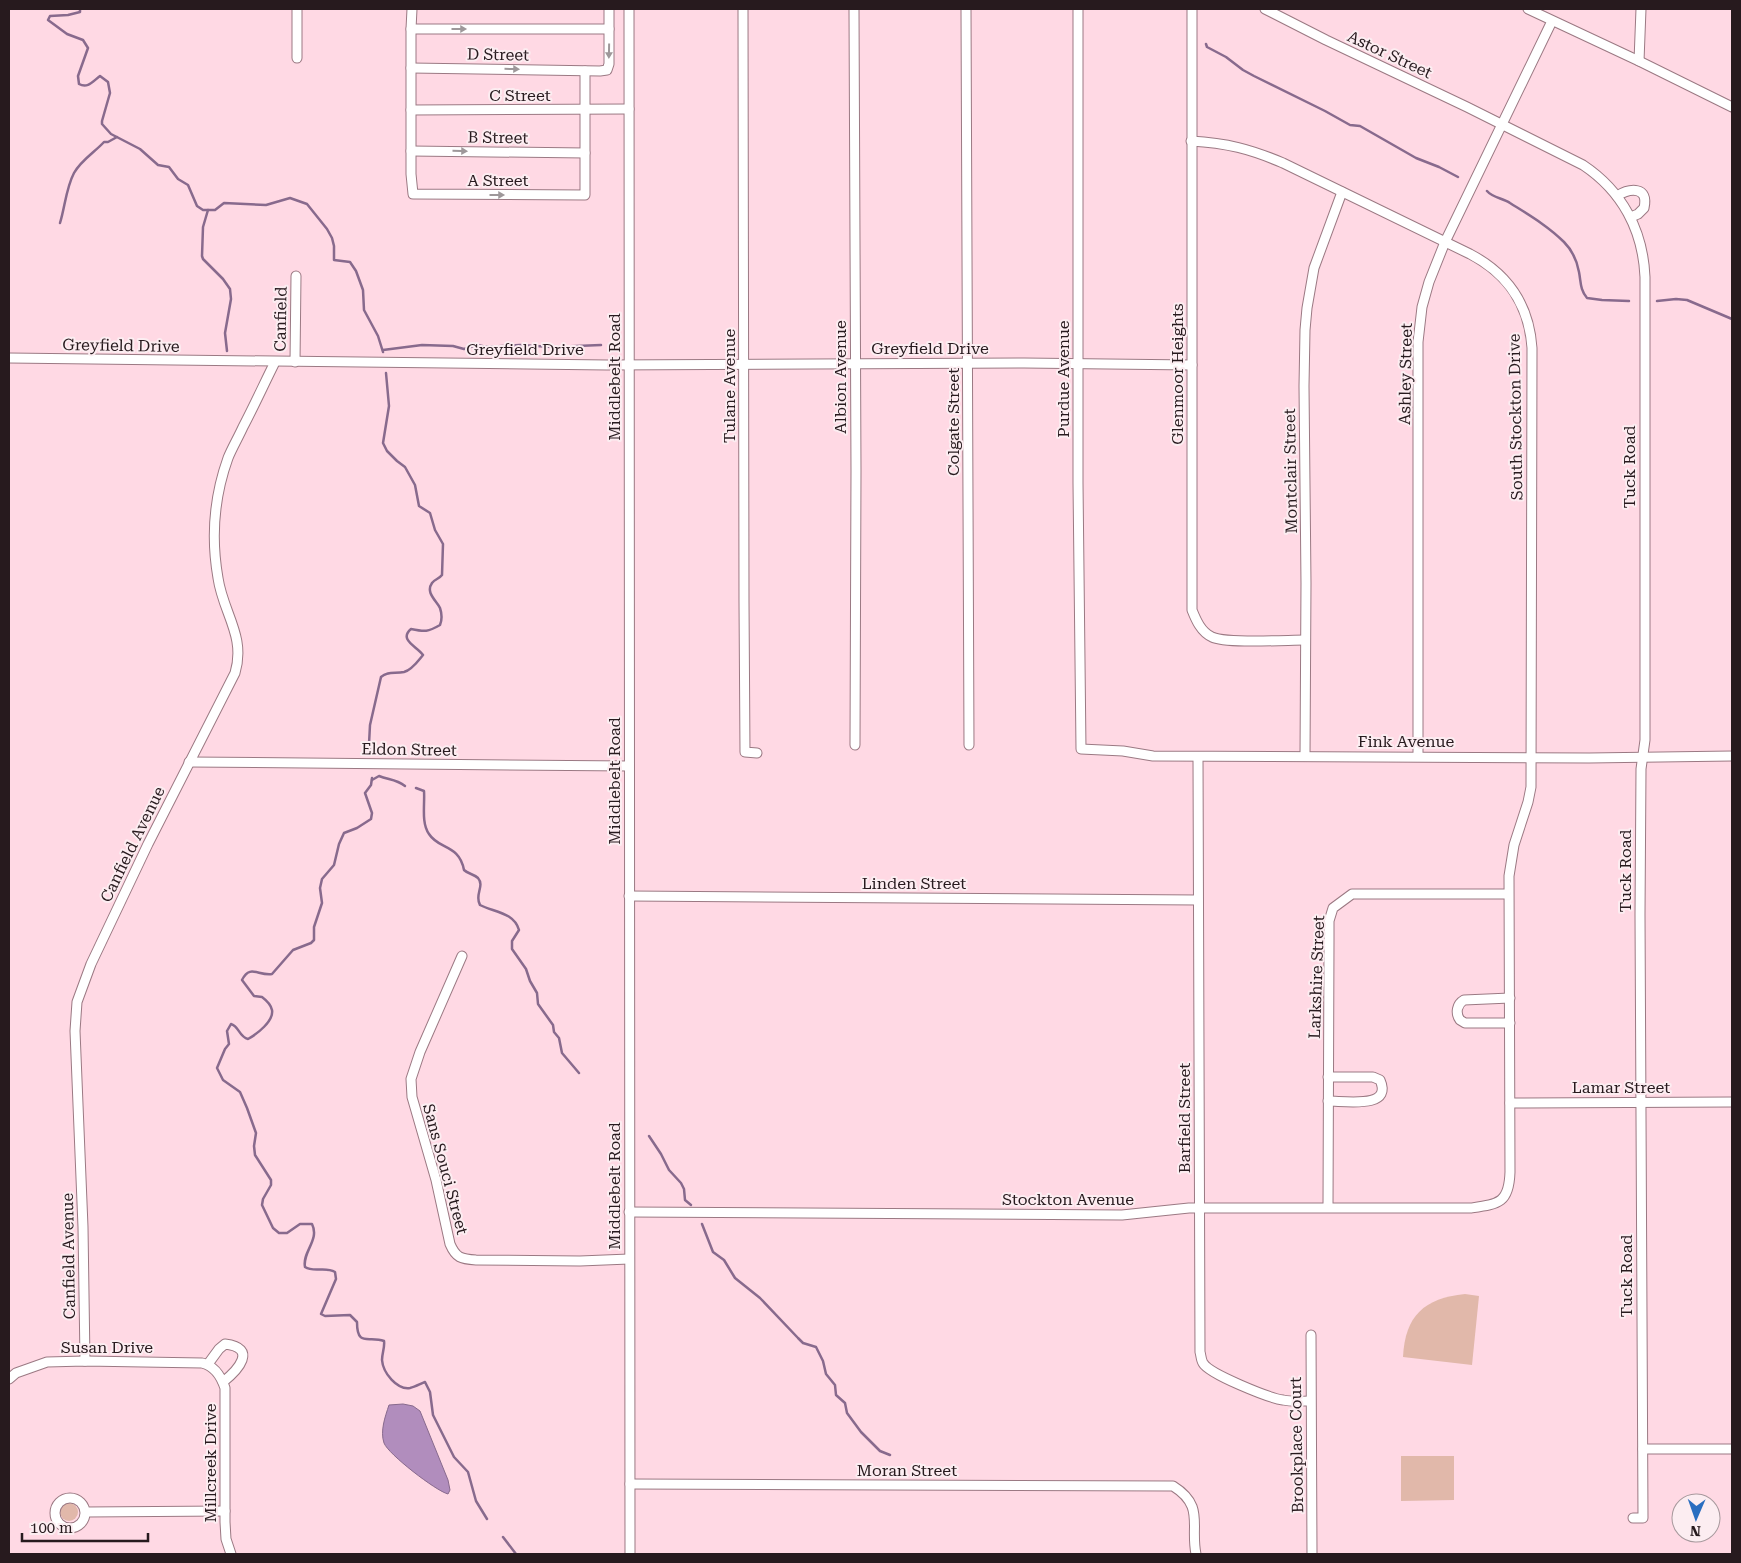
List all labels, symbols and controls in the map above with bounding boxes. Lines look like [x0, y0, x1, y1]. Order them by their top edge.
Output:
one-way arrow [452, 25, 468, 33]
street label: Astor Street [1344, 27, 1435, 82]
one-way arrow [605, 43, 613, 59]
street label: D Street [467, 44, 529, 65]
one-way arrow [505, 65, 521, 73]
street label: C Street [489, 86, 551, 105]
street label: B Street [468, 127, 529, 148]
one-way arrow [452, 147, 468, 155]
street label: A Street [467, 171, 529, 190]
one-way arrow [489, 191, 505, 199]
street label: Canfield [270, 286, 291, 352]
street label: Glenmoor Heights [1168, 303, 1187, 445]
street label: Middlebelt Road [605, 313, 624, 441]
street label: Albion Avenue [831, 320, 850, 434]
street label: Purdue Avenue [1054, 320, 1073, 438]
street label: Ashley Street [1395, 323, 1416, 425]
street label: Tulane Avenue [720, 328, 739, 443]
street label: South Stockton Drive [1505, 333, 1526, 501]
street label: Greyfield Drive [62, 335, 180, 356]
street label: Greyfield Drive [871, 339, 989, 358]
street label: Greyfield Drive [466, 340, 584, 359]
street label: Colgate Street [944, 368, 963, 476]
street label: Montclair Street [1280, 408, 1301, 534]
street label: Tuck Road [1620, 426, 1639, 508]
street label: Middlebelt Road [605, 717, 624, 845]
street label: Fink Avenue [1358, 732, 1454, 751]
street label: Eldon Street [361, 739, 457, 760]
street label: Canfield Avenue [96, 783, 169, 905]
street label: Tuck Road [1616, 830, 1635, 912]
street label: Linden Street [862, 874, 966, 893]
street label: Larkshire Street [1305, 915, 1328, 1039]
street label: Barfield Street [1175, 1063, 1194, 1173]
street label: Lamar Street [1572, 1078, 1670, 1097]
street label: Sans Souci Street [419, 1102, 472, 1237]
street label: Middlebelt Road [605, 1122, 624, 1250]
street label: Stockton Avenue [1002, 1190, 1134, 1209]
street label: Canfield Avenue [58, 1192, 79, 1319]
street label: Tuck Road [1617, 1235, 1636, 1317]
street label: Susan Drive [61, 1338, 153, 1357]
street label: Brookplace Court [1286, 1377, 1307, 1513]
street label: Millcreek Drive [201, 1403, 220, 1523]
street label: Moran Street [857, 1461, 957, 1480]
north arrow [1671, 1493, 1721, 1543]
scale bar [22, 1510, 149, 1542]
text: 100 m [30, 1519, 73, 1537]
text: N [1690, 1523, 1701, 1539]

